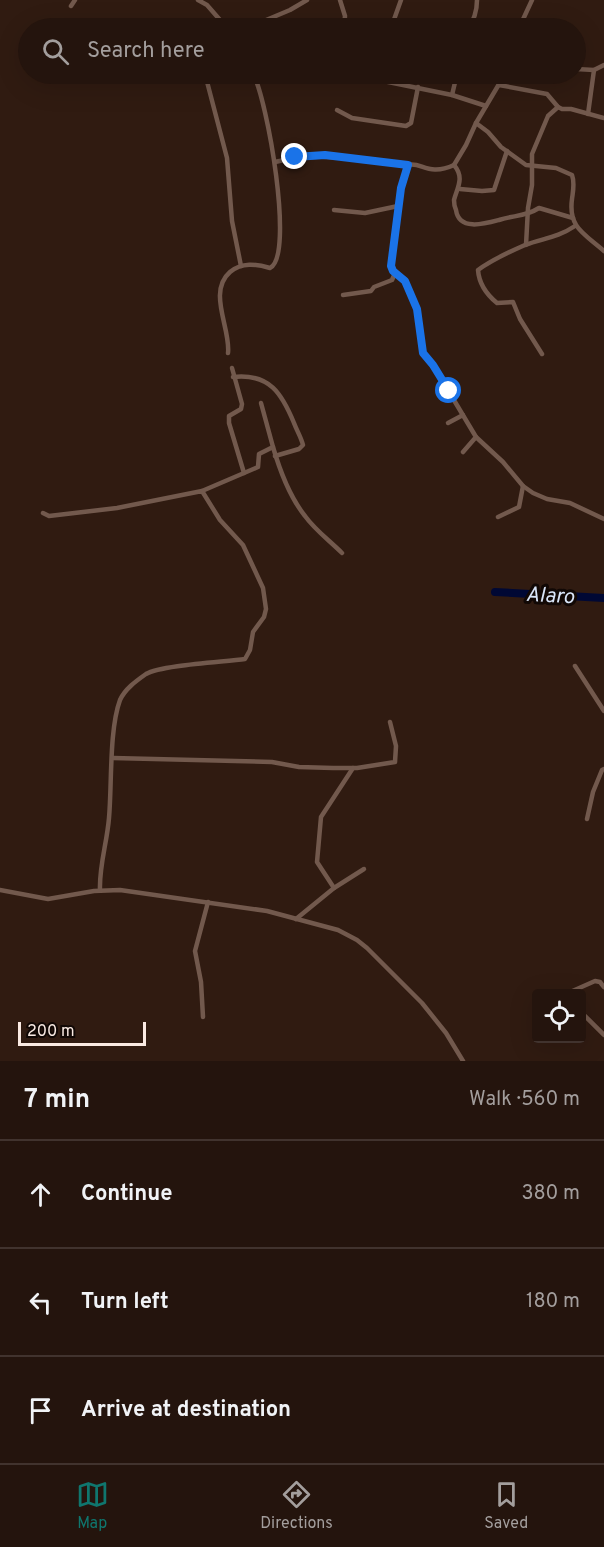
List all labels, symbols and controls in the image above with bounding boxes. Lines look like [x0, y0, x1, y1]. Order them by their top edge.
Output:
search box [18, 18, 586, 84]
icon: search [39, 35, 72, 68]
text: Search here [87, 38, 205, 65]
route end [281, 143, 307, 169]
route start [435, 377, 461, 403]
water label: Alaro [525, 582, 576, 611]
map controls [532, 989, 586, 1043]
button: locate [532, 989, 586, 1043]
scale bar [18, 1019, 146, 1046]
text: 200 m [27, 1022, 75, 1042]
text: 7 min [24, 1084, 90, 1117]
text: Walk · 560 m [469, 1087, 580, 1113]
icon: ahead [24, 1178, 57, 1211]
text: Continue [81, 1181, 172, 1208]
text: 380 m [521, 1181, 580, 1207]
icon: left [24, 1286, 57, 1319]
text: Turn left [81, 1289, 169, 1316]
text: 180 m [526, 1289, 580, 1315]
icon: arrive [24, 1394, 57, 1427]
text: Arrive at destination [81, 1397, 291, 1424]
tab: Map [76, 1478, 109, 1534]
tab: Directions [260, 1478, 333, 1534]
tab: Saved [484, 1478, 528, 1534]

